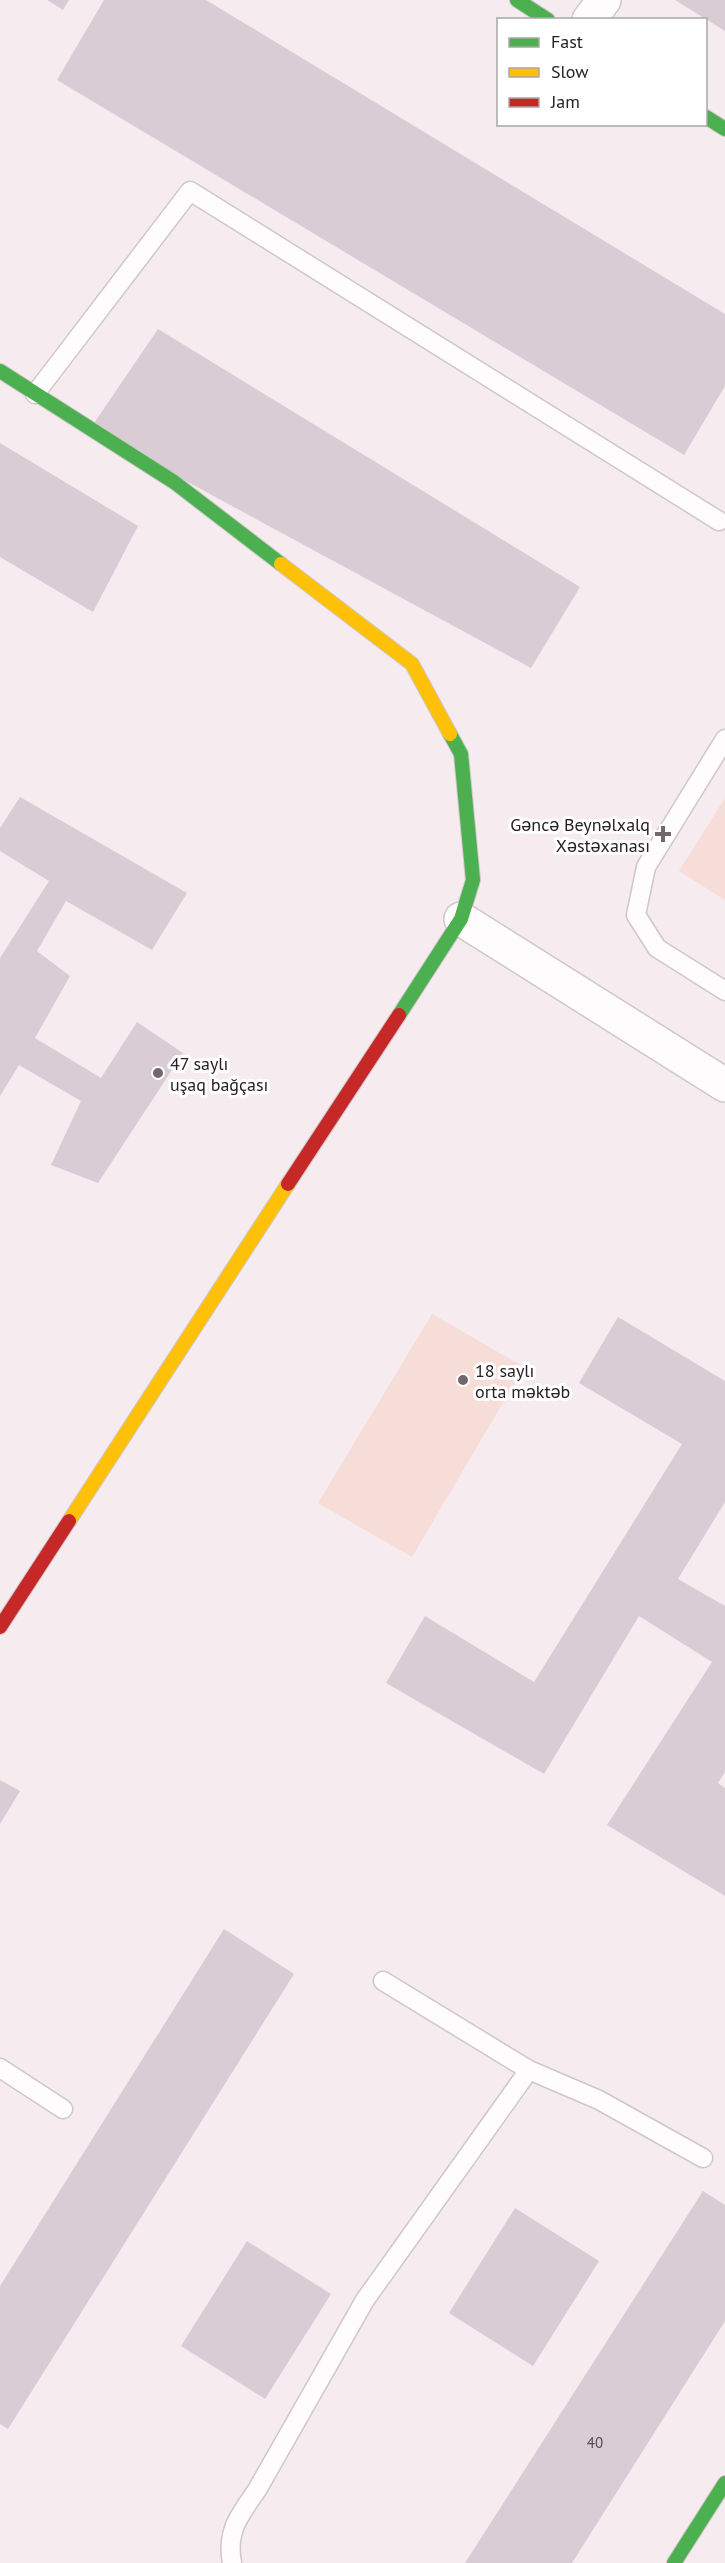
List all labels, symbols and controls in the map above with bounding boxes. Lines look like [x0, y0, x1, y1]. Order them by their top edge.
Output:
legend [497, 18, 707, 126]
text: Fast [551, 30, 583, 53]
text: Slow [551, 60, 589, 83]
text: Jam [550, 90, 580, 113]
place label: Gəncə Beynəlxalq Xəstəxanası [510, 813, 650, 857]
marker: Gəncə Beynəlxalq Xəstəxanası [654, 825, 672, 843]
place label: 47 saylı uşaq bağçası [170, 1052, 268, 1096]
marker: 47 saylı uşaq bağçası [151, 1066, 165, 1080]
place label: 18 saylı orta məktəb [475, 1359, 570, 1403]
marker: 18 saylı orta məktəb [456, 1373, 470, 1387]
house number: 40 [587, 2433, 603, 2452]

